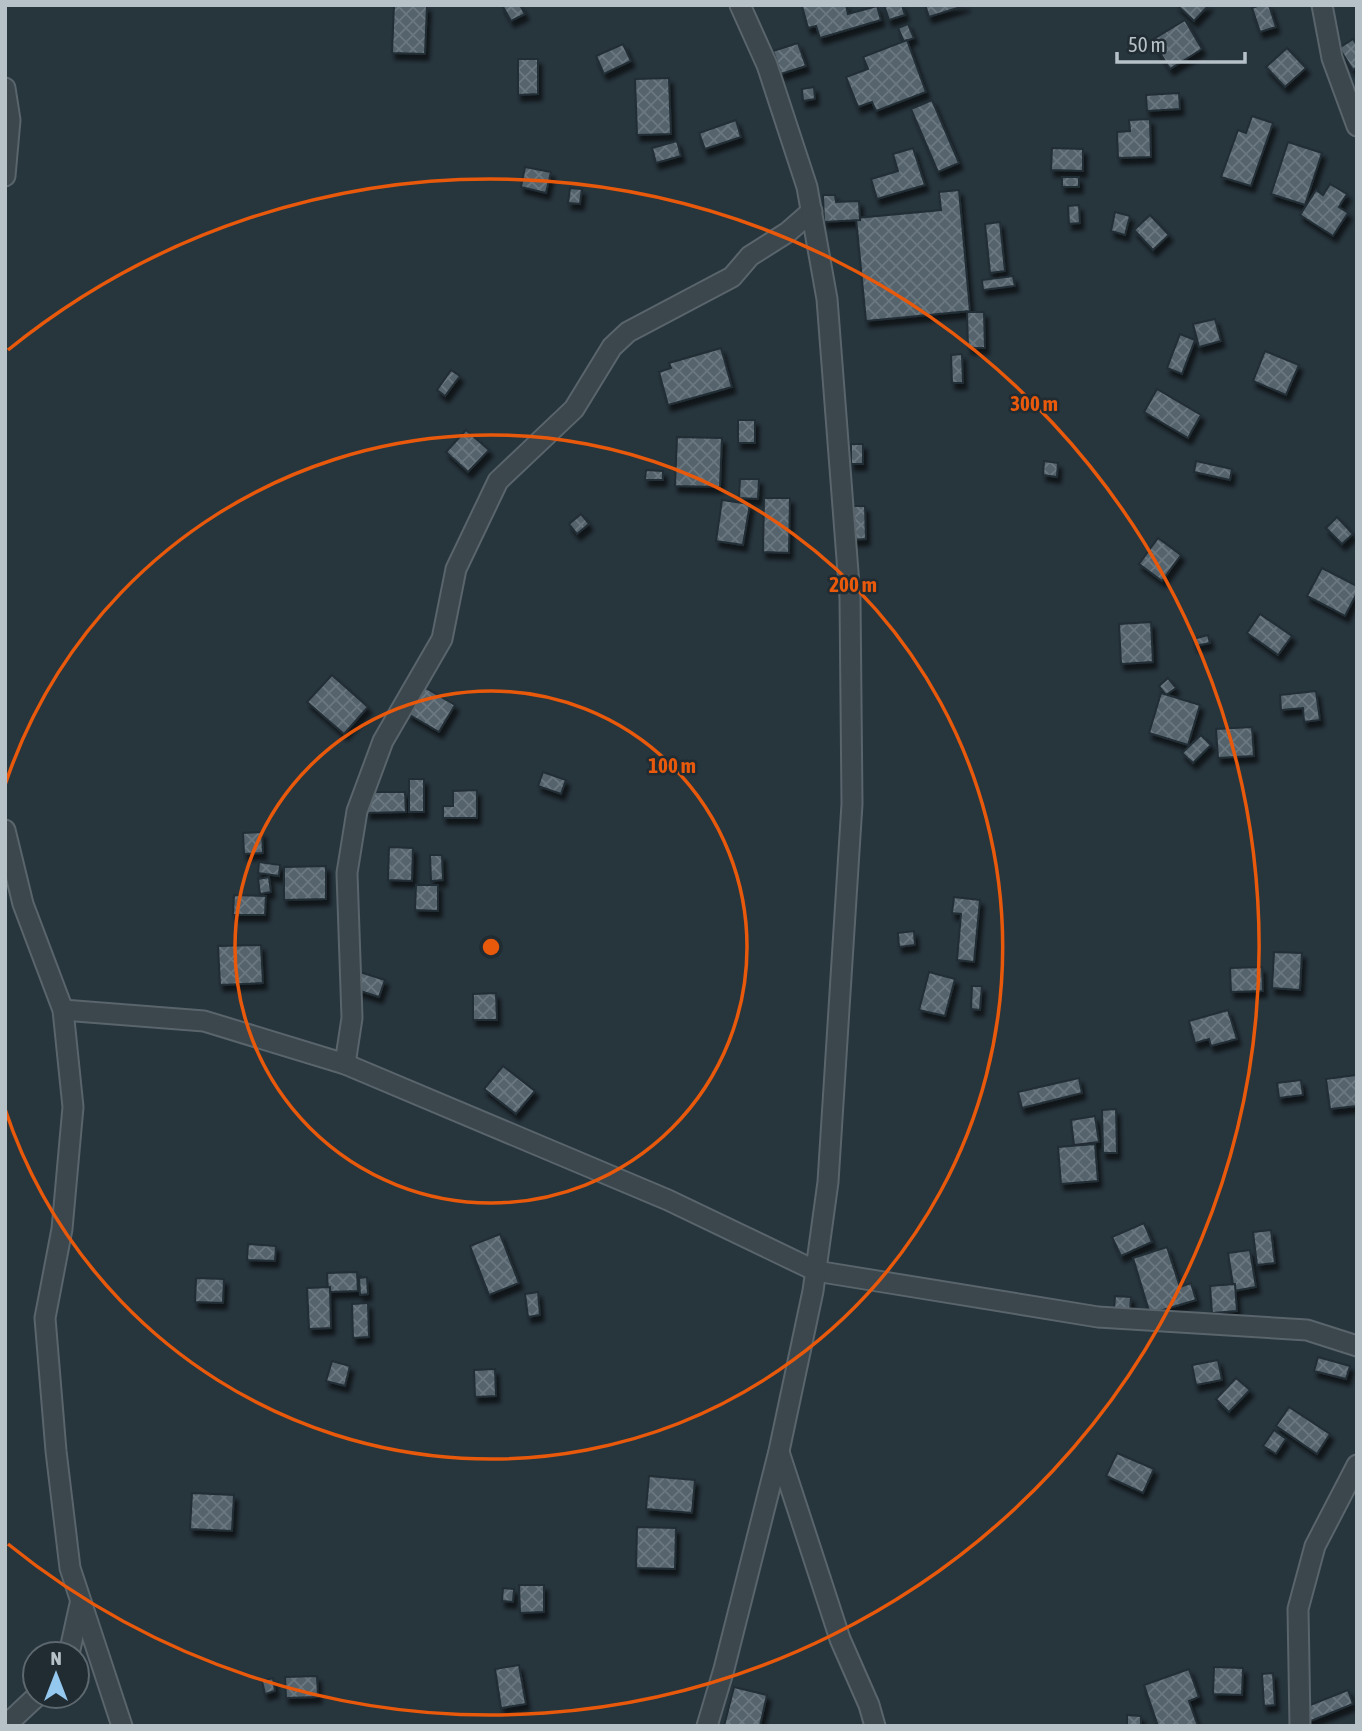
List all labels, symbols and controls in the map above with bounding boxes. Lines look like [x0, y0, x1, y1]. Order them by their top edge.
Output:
scale bar [1117, 21, 1245, 65]
text: 50 m [1128, 32, 1166, 56]
text: 300 m [1010, 391, 1058, 415]
text: 200 m [829, 572, 877, 596]
text: 100 m [648, 753, 696, 777]
centre of rings [479, 935, 503, 959]
north arrow [21, 1640, 91, 1710]
text: N [50, 1647, 62, 1669]

